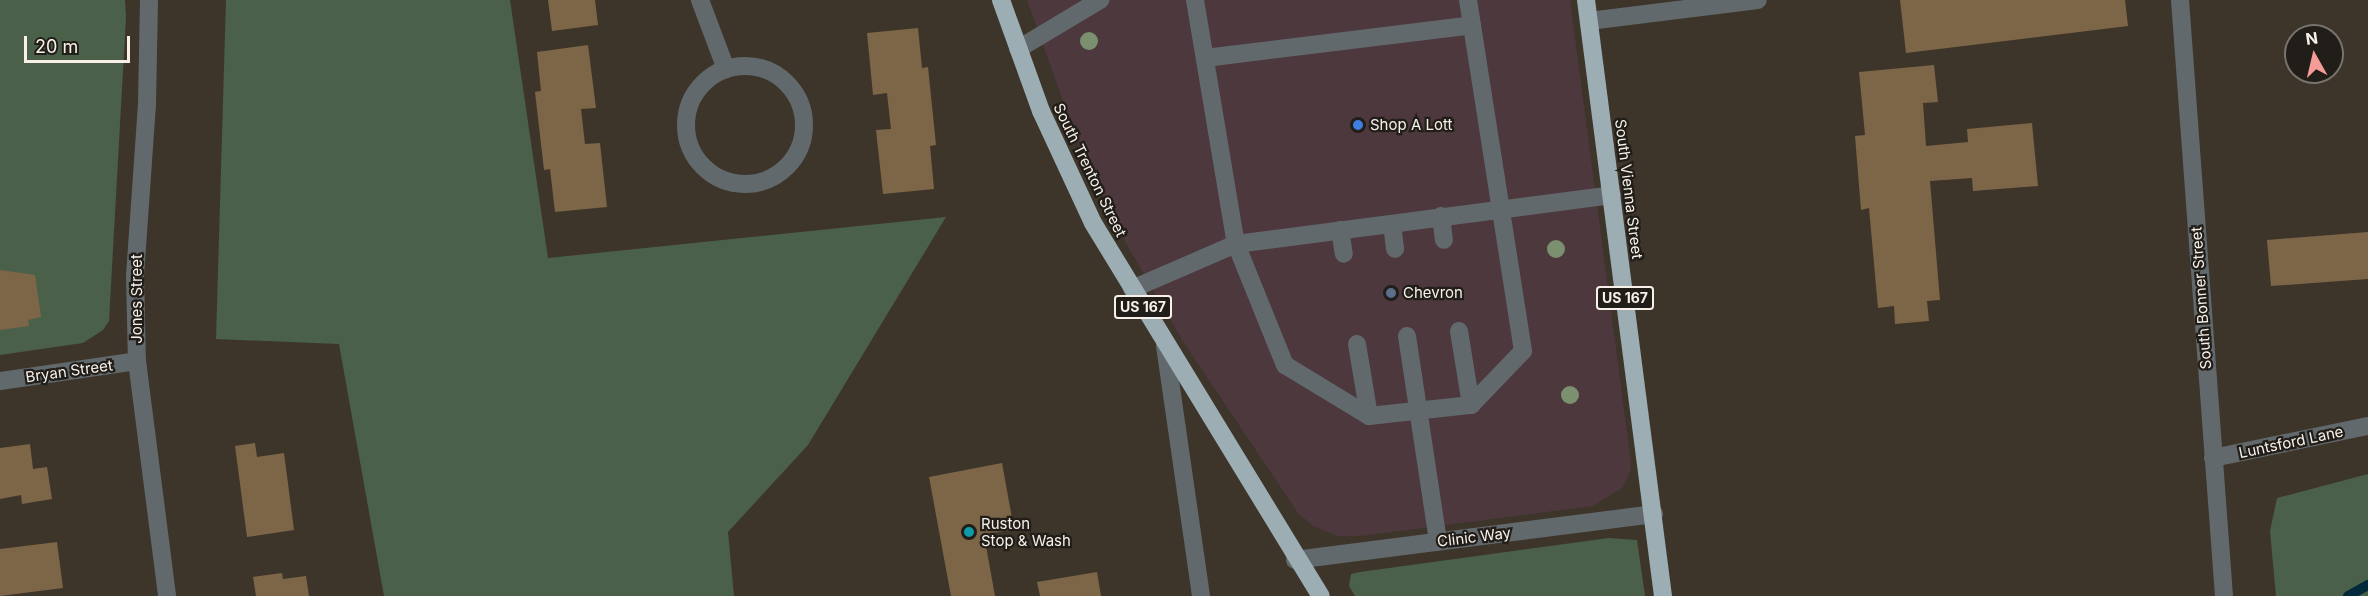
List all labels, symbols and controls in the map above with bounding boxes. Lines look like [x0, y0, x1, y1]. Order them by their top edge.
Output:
scale bar [27, 24, 134, 62]
north arrow [2284, 24, 2344, 84]
text: N [2304, 27, 2319, 49]
text: 20 m [35, 36, 78, 57]
street label: South Trenton Street [1050, 100, 1130, 240]
place label: Shop A Lott [1370, 116, 1452, 134]
marker: Shop A Lott [1351, 118, 1365, 132]
street label: South Vienna Street [1611, 118, 1647, 260]
street label: South Bonner Street [2187, 226, 2215, 370]
street label: Jones Street [128, 254, 146, 344]
place label: Chevron [1403, 284, 1463, 302]
marker: Chevron [1384, 286, 1398, 300]
road number: US 167 [1595, 287, 1655, 309]
road number: US 167 [1113, 296, 1173, 318]
street label: Bryan Street [24, 356, 114, 386]
street label: Luntsford Lane [2237, 422, 2345, 462]
place label: Ruston Stop & Wash [981, 514, 1071, 549]
street label: Clinic Way [1436, 524, 1512, 550]
marker: Ruston Stop & Wash [962, 525, 976, 539]

